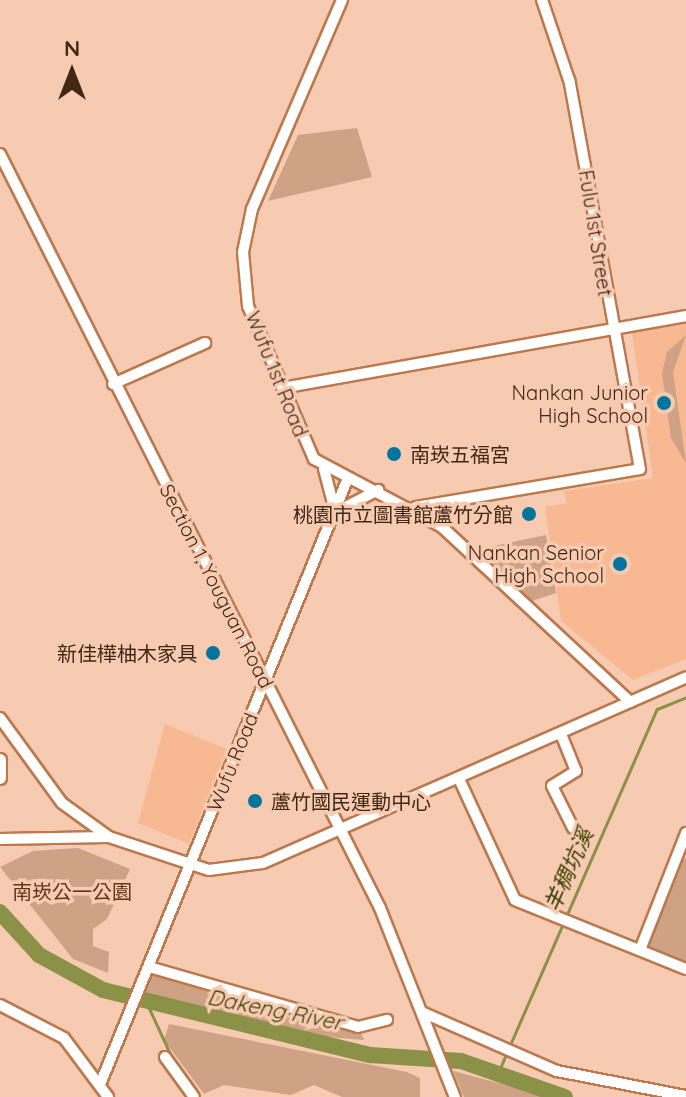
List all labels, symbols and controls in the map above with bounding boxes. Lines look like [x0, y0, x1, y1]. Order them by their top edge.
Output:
north arrow [32, 32, 112, 112]
text: N [64, 34, 80, 62]
street label: Fulu 1st Street [574, 168, 618, 298]
street label: Wufu 1st Road [241, 308, 313, 440]
place label: Nankan Junior High School [512, 380, 648, 427]
marker: Nankan Junior High School [655, 394, 673, 412]
place label: 南崁五福宮 [410, 442, 510, 466]
marker: 南崁五福宮 [385, 445, 403, 463]
street label: Section 1, Youguan Road [155, 480, 279, 692]
place label: 桃園市立圖書館蘆竹分館 [293, 502, 513, 526]
marker: 桃園市立圖書館蘆竹分館 [520, 505, 538, 523]
place label: Nankan Senior High School [468, 540, 604, 587]
marker: Nankan Senior High School [611, 555, 629, 573]
place label: 新佳樺柚木家具 [57, 641, 197, 665]
marker: 新佳樺柚木家具 [204, 644, 222, 662]
street label: Wufu Road [201, 709, 263, 815]
place label: 蘆竹國民運動中心 [271, 789, 431, 813]
marker: 蘆竹國民運動中心 [246, 792, 264, 810]
water label: 羊稠坑溪 [539, 824, 599, 916]
park label: 南崁公一公園 [12, 879, 132, 903]
water label: Dakeng River [205, 984, 345, 1036]

